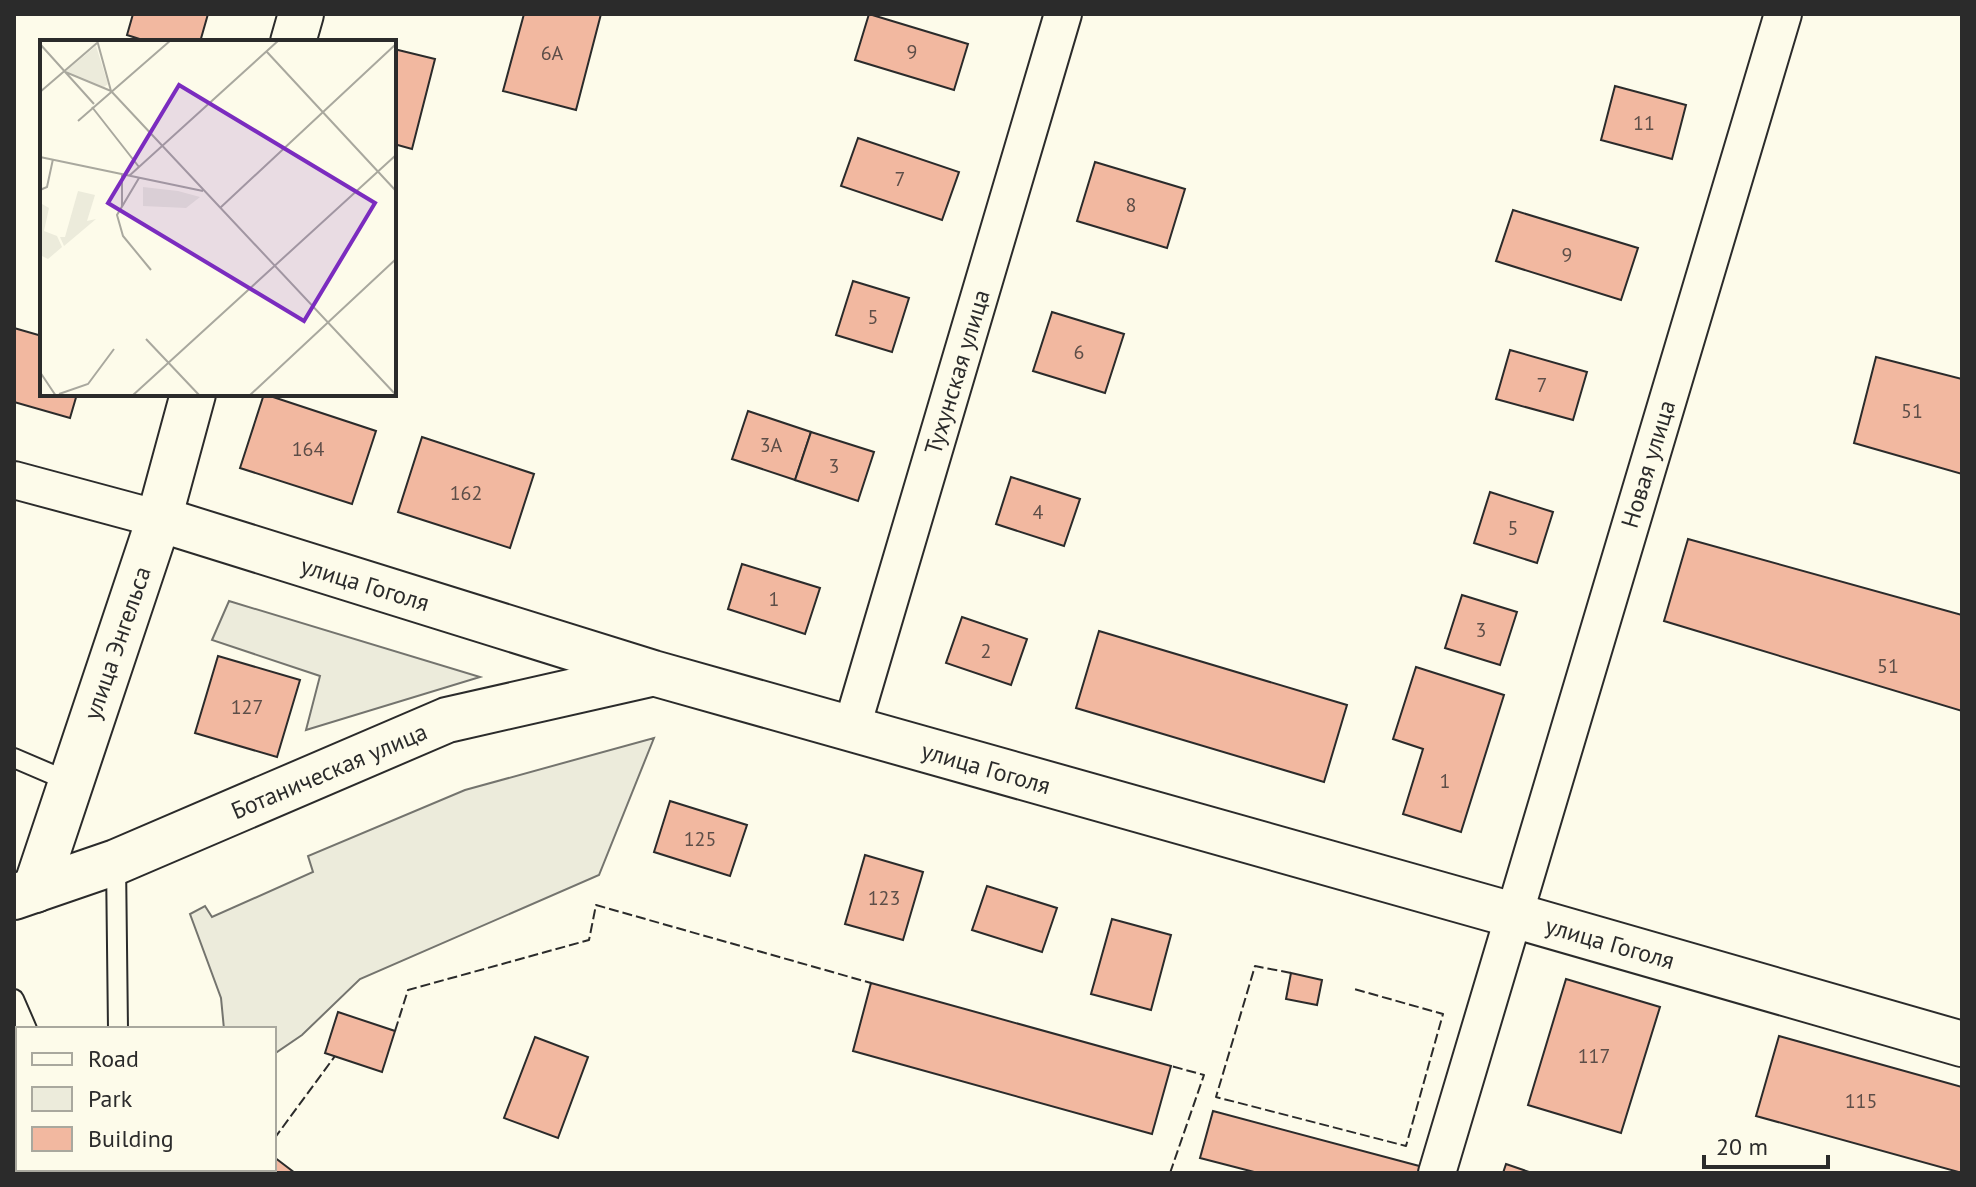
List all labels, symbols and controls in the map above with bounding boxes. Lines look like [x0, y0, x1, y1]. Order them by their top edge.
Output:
house number: 9 [907, 39, 917, 65]
inset map [40, 40, 396, 396]
house number: 6А [541, 40, 564, 66]
house number: 11 [1633, 110, 1655, 136]
house number: 7 [895, 166, 905, 192]
house number: 8 [1126, 192, 1136, 218]
house number: 9 [1562, 242, 1572, 268]
street label: Тухунская улица [917, 286, 997, 458]
house number: 5 [868, 304, 878, 330]
house number: 6 [1074, 339, 1084, 365]
house number: 7 [1537, 372, 1547, 398]
street label: Новая улица [1614, 396, 1682, 532]
house number: 51 [1901, 398, 1923, 424]
house number: 3А [760, 432, 783, 458]
house number: 164 [292, 436, 324, 462]
house number: 3 [829, 453, 839, 479]
house number: 162 [450, 480, 482, 506]
house number: 4 [1033, 499, 1044, 525]
house number: 5 [1508, 515, 1518, 541]
street label: улица Гоголя [297, 550, 433, 618]
street label: улица Энгельса [76, 562, 158, 724]
house number: 1 [769, 586, 779, 612]
house number: 3 [1476, 617, 1486, 643]
house number: 2 [981, 638, 991, 664]
house number: 51 [1877, 653, 1899, 679]
house number: 127 [231, 694, 263, 720]
street label: Ботаническая улица [226, 716, 432, 826]
street label: улица Гоголя [918, 735, 1054, 801]
house number: 1 [1440, 768, 1450, 794]
house number: 125 [684, 826, 716, 852]
house number: 123 [868, 885, 900, 911]
street label: улица Гоголя [1542, 910, 1678, 976]
legend [16, 1027, 276, 1171]
text: Road [88, 1043, 139, 1074]
house number: 117 [1578, 1043, 1610, 1069]
text: Park [88, 1083, 133, 1114]
house number: 115 [1845, 1088, 1877, 1114]
scale bar [1704, 1119, 1828, 1169]
text: Building [88, 1123, 174, 1154]
text: 20 m [1716, 1131, 1768, 1162]

